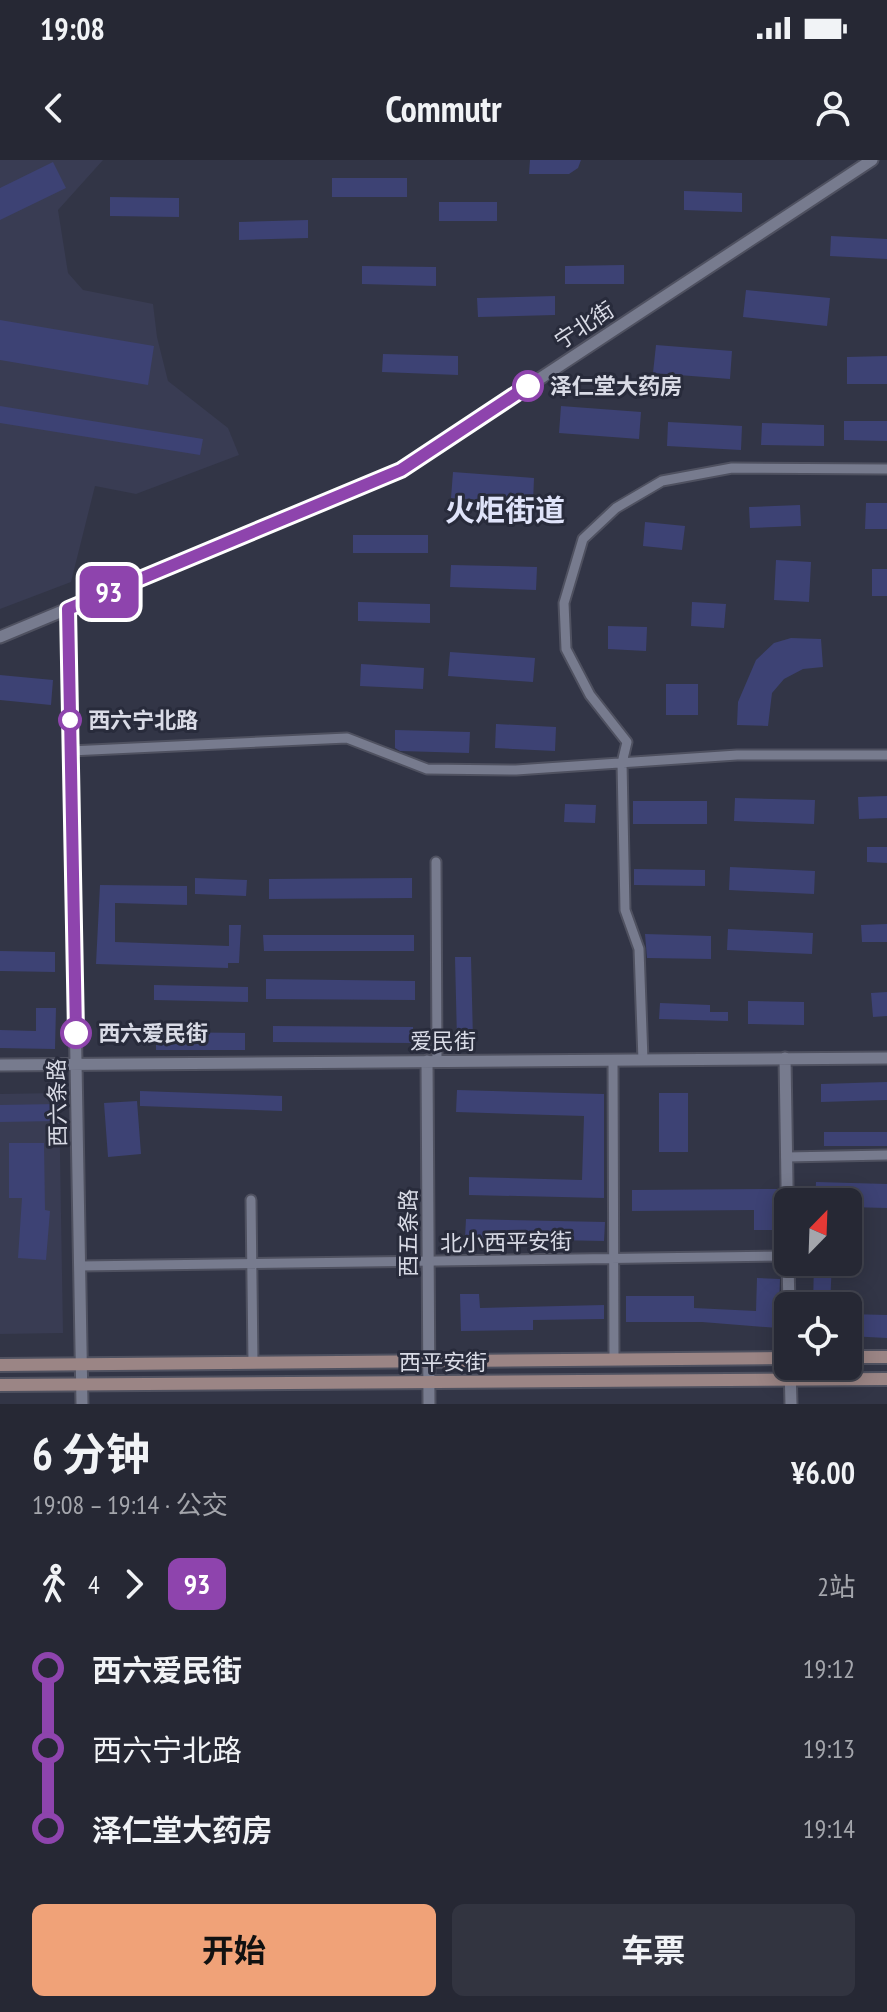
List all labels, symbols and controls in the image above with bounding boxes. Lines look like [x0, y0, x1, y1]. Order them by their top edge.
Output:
text: 19:08 [40, 9, 105, 48]
text: Commutr [385, 85, 502, 132]
icon: back [32, 86, 76, 130]
icon: person [811, 86, 855, 130]
street label: 宁北街 [549, 295, 619, 355]
marker: 泽仁堂大药房 [513, 371, 543, 401]
place label: 泽仁堂大药房 [550, 372, 682, 400]
district label: 火炬街道 [445, 490, 565, 529]
line badge: 93 [73, 566, 145, 618]
text: 93 [96, 573, 122, 610]
place label: 西六宁北路 [88, 706, 198, 734]
marker: 西六宁北路 [59, 709, 81, 731]
marker: 西六爱民街 [61, 1018, 91, 1048]
place label: 西六爱民街 [98, 1019, 208, 1047]
street label: 爱民街 [410, 1027, 476, 1055]
street label: 西六条路 [42, 1059, 72, 1147]
north arrow [774, 1188, 862, 1276]
map controls [774, 1188, 862, 1380]
street label: 西五条路 [394, 1189, 422, 1277]
street label: 北小西平安街 [440, 1227, 572, 1257]
button: locate [774, 1292, 862, 1380]
street label: 西平安街 [399, 1348, 487, 1376]
text: 6 分钟 [32, 1425, 150, 1482]
text: ¥6.00 [791, 1453, 855, 1492]
text: 19:08 – 19:14 · 公交 [32, 1488, 228, 1521]
icon: walk [32, 1562, 76, 1606]
icon: forward [112, 1562, 156, 1606]
text: 93 [184, 1565, 210, 1602]
text: 4 [88, 1568, 100, 1601]
text: 2站 [817, 1570, 855, 1603]
text: 西六爱民街 [92, 1650, 242, 1689]
text: 19:12 [803, 1652, 855, 1685]
text: 西六宁北路 [92, 1730, 242, 1769]
text: 19:13 [803, 1732, 855, 1765]
text: 泽仁堂大药房 [92, 1810, 272, 1849]
text: 19:14 [803, 1812, 855, 1845]
button: 开始 [32, 1904, 436, 1996]
button: 车票 [452, 1904, 855, 1996]

